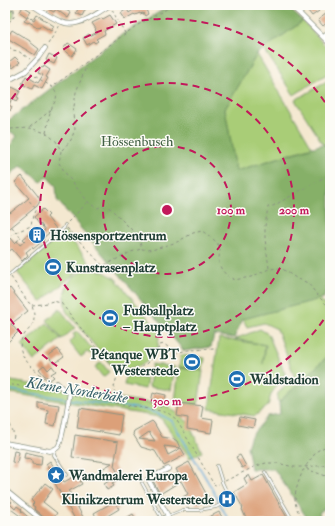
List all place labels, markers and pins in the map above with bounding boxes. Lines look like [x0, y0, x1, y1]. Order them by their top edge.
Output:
centre of rings [160, 203, 174, 217]
building icon: Hössensportzentrum [27, 225, 47, 245]
place label: Hössensportzentrum [50, 227, 167, 245]
sports icon: Kunstrasenplatz [43, 257, 63, 277]
place label: Kunstrasenplatz [66, 259, 156, 277]
place label: Fußballplatz – Hauptplatz [122, 302, 197, 336]
sports icon: Fußballplatz – Hauptplatz [100, 308, 120, 328]
place label: Pétanque WBT Westerstede [91, 346, 180, 379]
sports icon: Pétanque WBT Westerstede [182, 352, 202, 372]
sports icon: Waldstadion [227, 369, 247, 389]
place label: Waldstadion [249, 371, 320, 388]
place icon: Wandmalerei Europa [46, 465, 66, 485]
place label: Wandmalerei Europa [68, 467, 189, 485]
hospital icon: Klinikzentrum Westerstede [217, 489, 237, 509]
place label: Klinikzentrum Westerstede [62, 491, 214, 508]

